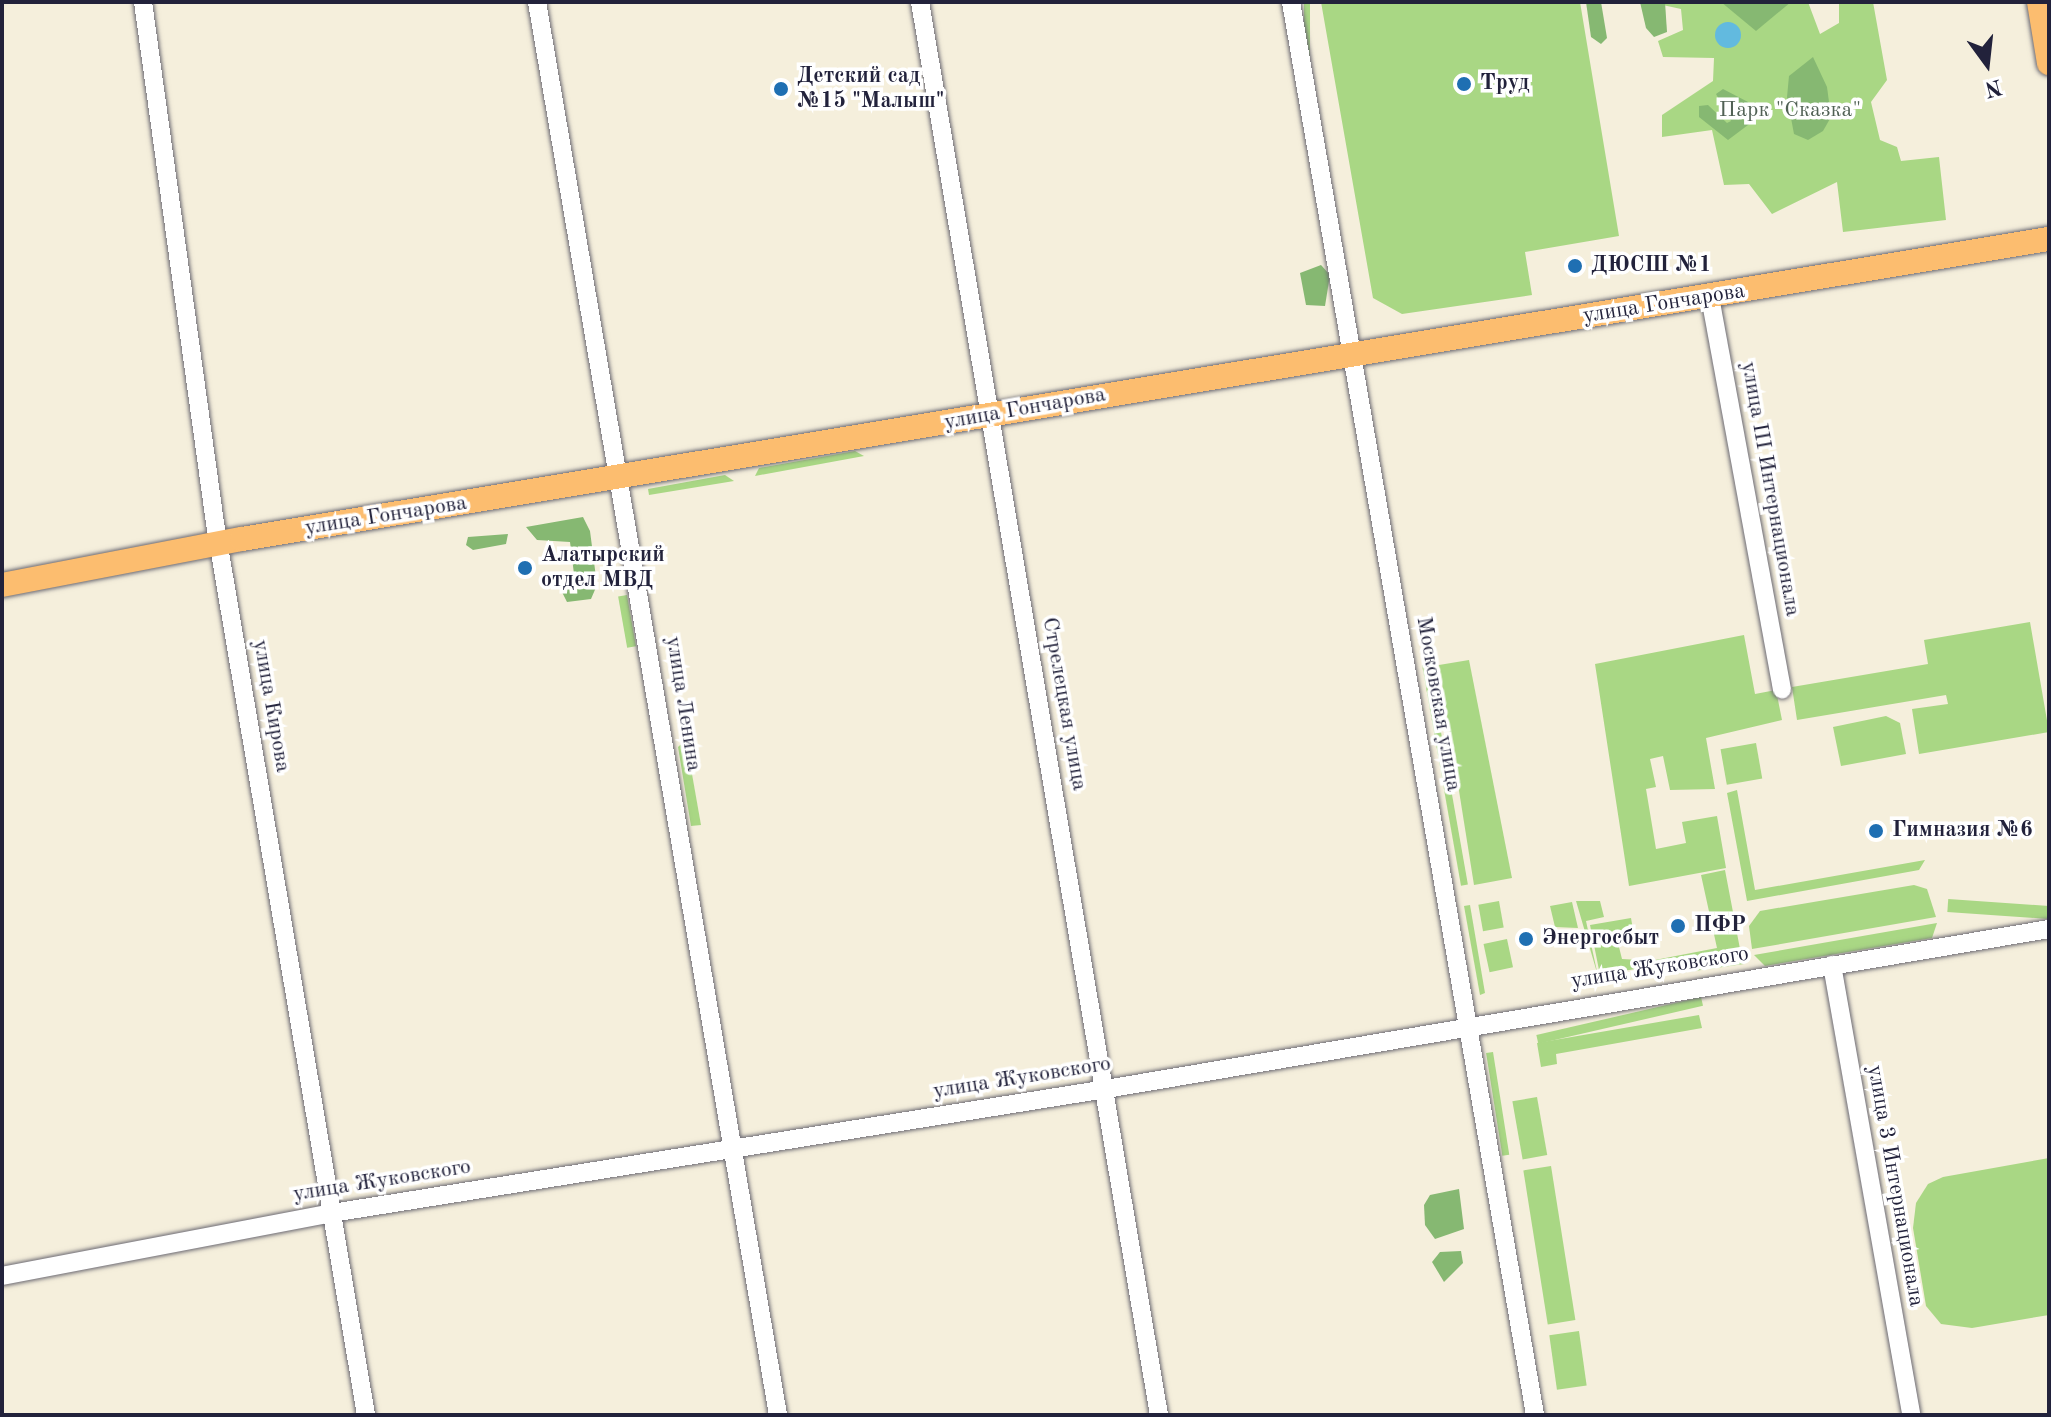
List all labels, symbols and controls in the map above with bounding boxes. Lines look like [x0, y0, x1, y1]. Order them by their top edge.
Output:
north arrow [1947, 24, 2027, 104]
place label: Детский сад №15 "Малыш" [797, 63, 944, 114]
place label: Труд [1480, 71, 1530, 97]
text: N [1982, 74, 2004, 100]
marker: Труд [1455, 75, 1473, 93]
marker: Детский сад №15 "Малыш" [772, 80, 790, 98]
park label: Парк "Сказка" [1719, 98, 1861, 124]
place label: ДЮСШ №1 [1591, 253, 1712, 279]
marker: ДЮСШ №1 [1566, 257, 1584, 275]
street label: улица Гончарова [1581, 278, 1747, 330]
street label: улица III Интернационала [1735, 360, 1805, 618]
street label: улица Гончарова [942, 382, 1108, 436]
street label: улица Гончарова [303, 490, 469, 542]
place label: Алатырский отдел МВД [541, 542, 665, 594]
marker: Алатырский отдел МВД [516, 559, 534, 577]
street label: Стрелецкая улица [1036, 615, 1092, 793]
street label: Московская улица [1410, 615, 1466, 793]
street label: улица Ленина [659, 635, 707, 773]
street label: улица Кирова [246, 638, 296, 774]
place label: Гимназия №6 [1892, 818, 2033, 844]
marker: Гимназия №6 [1867, 822, 1885, 840]
place label: ПФР [1694, 913, 1746, 939]
marker: ПФР [1669, 917, 1687, 935]
place label: Энергосбыт [1542, 926, 1659, 952]
marker: Энергосбыт [1517, 930, 1535, 948]
street label: улица Жуковского [1569, 941, 1751, 995]
street label: улица Жуковского [931, 1051, 1113, 1105]
street label: улица 3 Интернационала [1861, 1063, 1929, 1309]
street label: улица Жуковского [291, 1154, 473, 1208]

